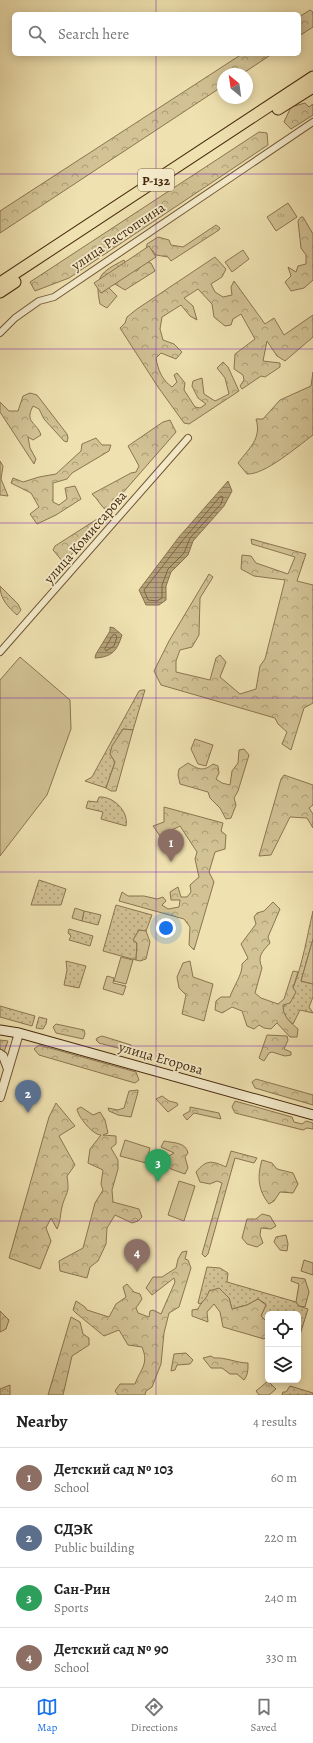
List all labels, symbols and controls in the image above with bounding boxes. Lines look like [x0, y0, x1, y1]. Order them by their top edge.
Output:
search box [12, 12, 301, 56]
icon: search [26, 23, 48, 45]
text: Search here [58, 24, 129, 44]
north arrow [217, 68, 253, 104]
road number: Р-132 [138, 169, 174, 191]
street label: улица Растопчина [67, 198, 169, 275]
street label: улица Комиссарова [39, 486, 131, 589]
pin: 1 [158, 829, 184, 862]
your location [156, 918, 176, 938]
street label: улица Егорова [116, 1037, 206, 1080]
pin: 2 [15, 1080, 41, 1113]
pin: 3 [145, 1149, 171, 1182]
pin: 4 [124, 1239, 150, 1272]
map controls [265, 1311, 301, 1383]
button: locate [265, 1311, 301, 1347]
button: layers [265, 1347, 301, 1383]
text: Nearby [16, 1410, 67, 1433]
text: 4 results [253, 1413, 297, 1430]
text: Детский сад № 103 [54, 1459, 173, 1479]
text: 1 [27, 1469, 31, 1486]
text: 60 m [271, 1469, 297, 1486]
text: School [54, 1479, 89, 1496]
text: СДЭК [54, 1519, 93, 1539]
text: 2 [26, 1529, 32, 1546]
text: 220 m [264, 1529, 297, 1546]
text: Public building [54, 1539, 134, 1556]
text: Сан-Рин [54, 1579, 110, 1599]
text: 3 [26, 1589, 32, 1606]
text: 240 m [265, 1589, 297, 1606]
text: Sports [54, 1599, 89, 1616]
text: Детский сад № 90 [54, 1639, 169, 1659]
text: 4 [26, 1649, 32, 1666]
text: 330 m [266, 1649, 297, 1666]
text: School [54, 1659, 89, 1676]
tab: Map [36, 1696, 58, 1735]
tab: Directions [131, 1696, 178, 1735]
tab: Saved [251, 1696, 277, 1735]

